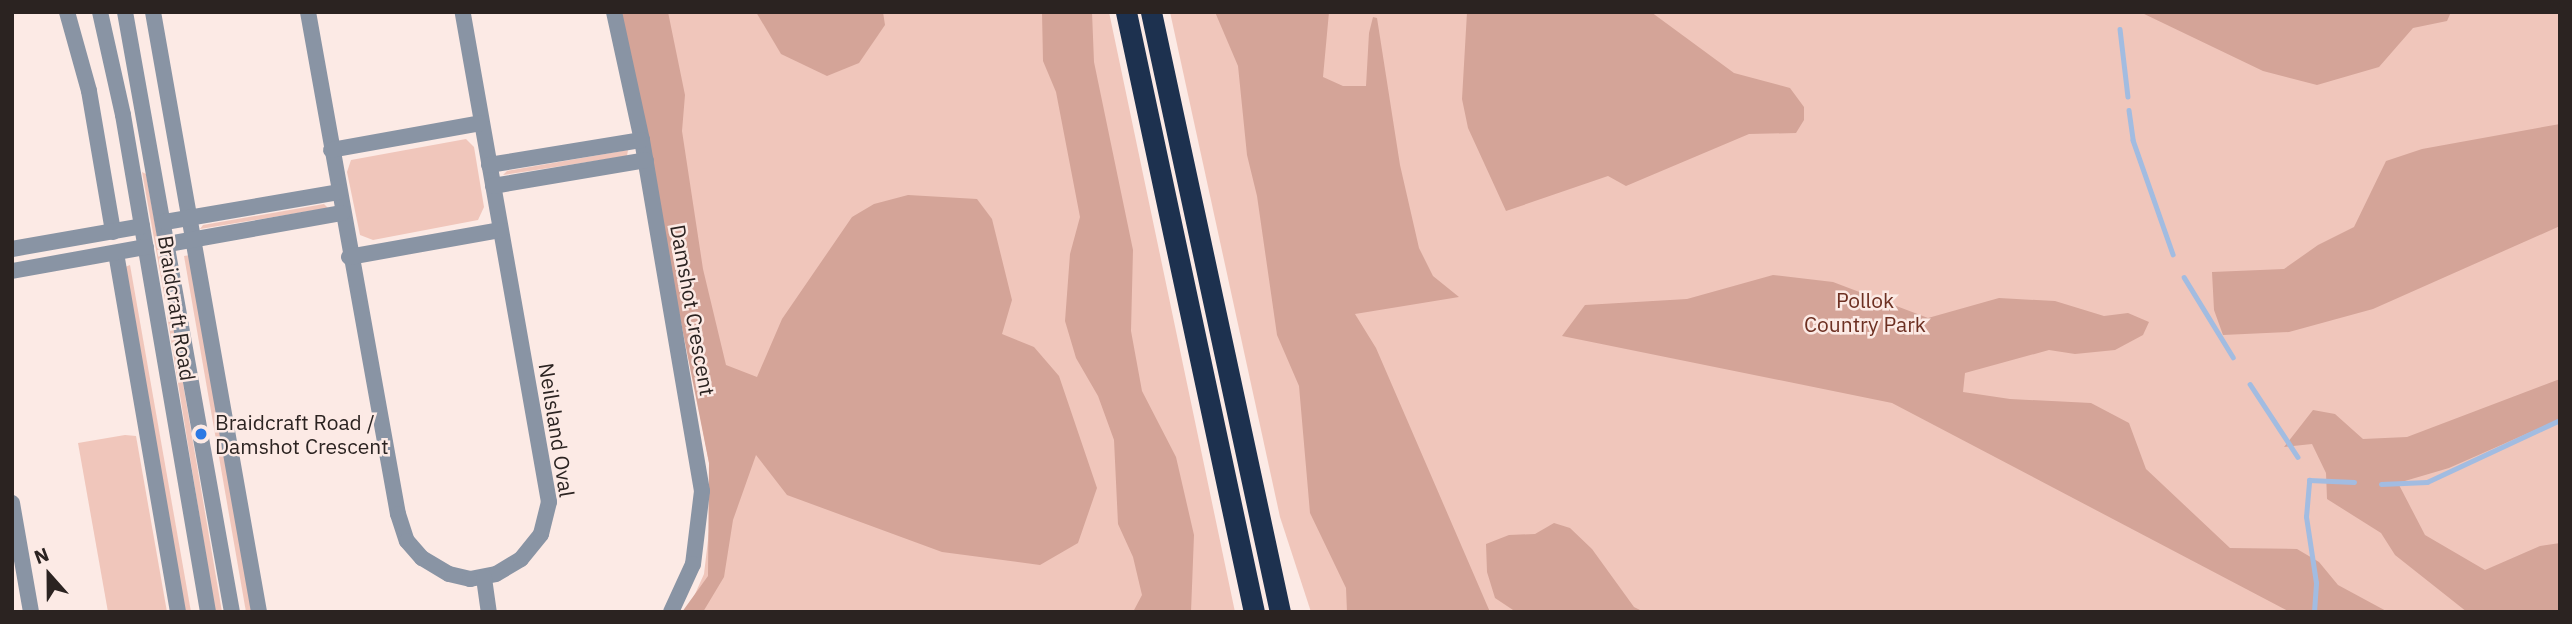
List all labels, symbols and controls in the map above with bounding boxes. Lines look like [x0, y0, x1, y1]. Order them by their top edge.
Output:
street label: Damshot Crescent [666, 222, 720, 398]
street label: Braidcraft Road [153, 234, 201, 382]
park label: Pollok Country Park [1804, 287, 1926, 337]
street label: Neilsland Oval [534, 361, 580, 499]
place label: Braidcraft Road / Damshot Crescent [215, 409, 389, 459]
marker: Braidcraft Road / Damshot Crescent [193, 426, 209, 442]
north arrow [14, 540, 84, 610]
text: N [31, 542, 52, 569]

